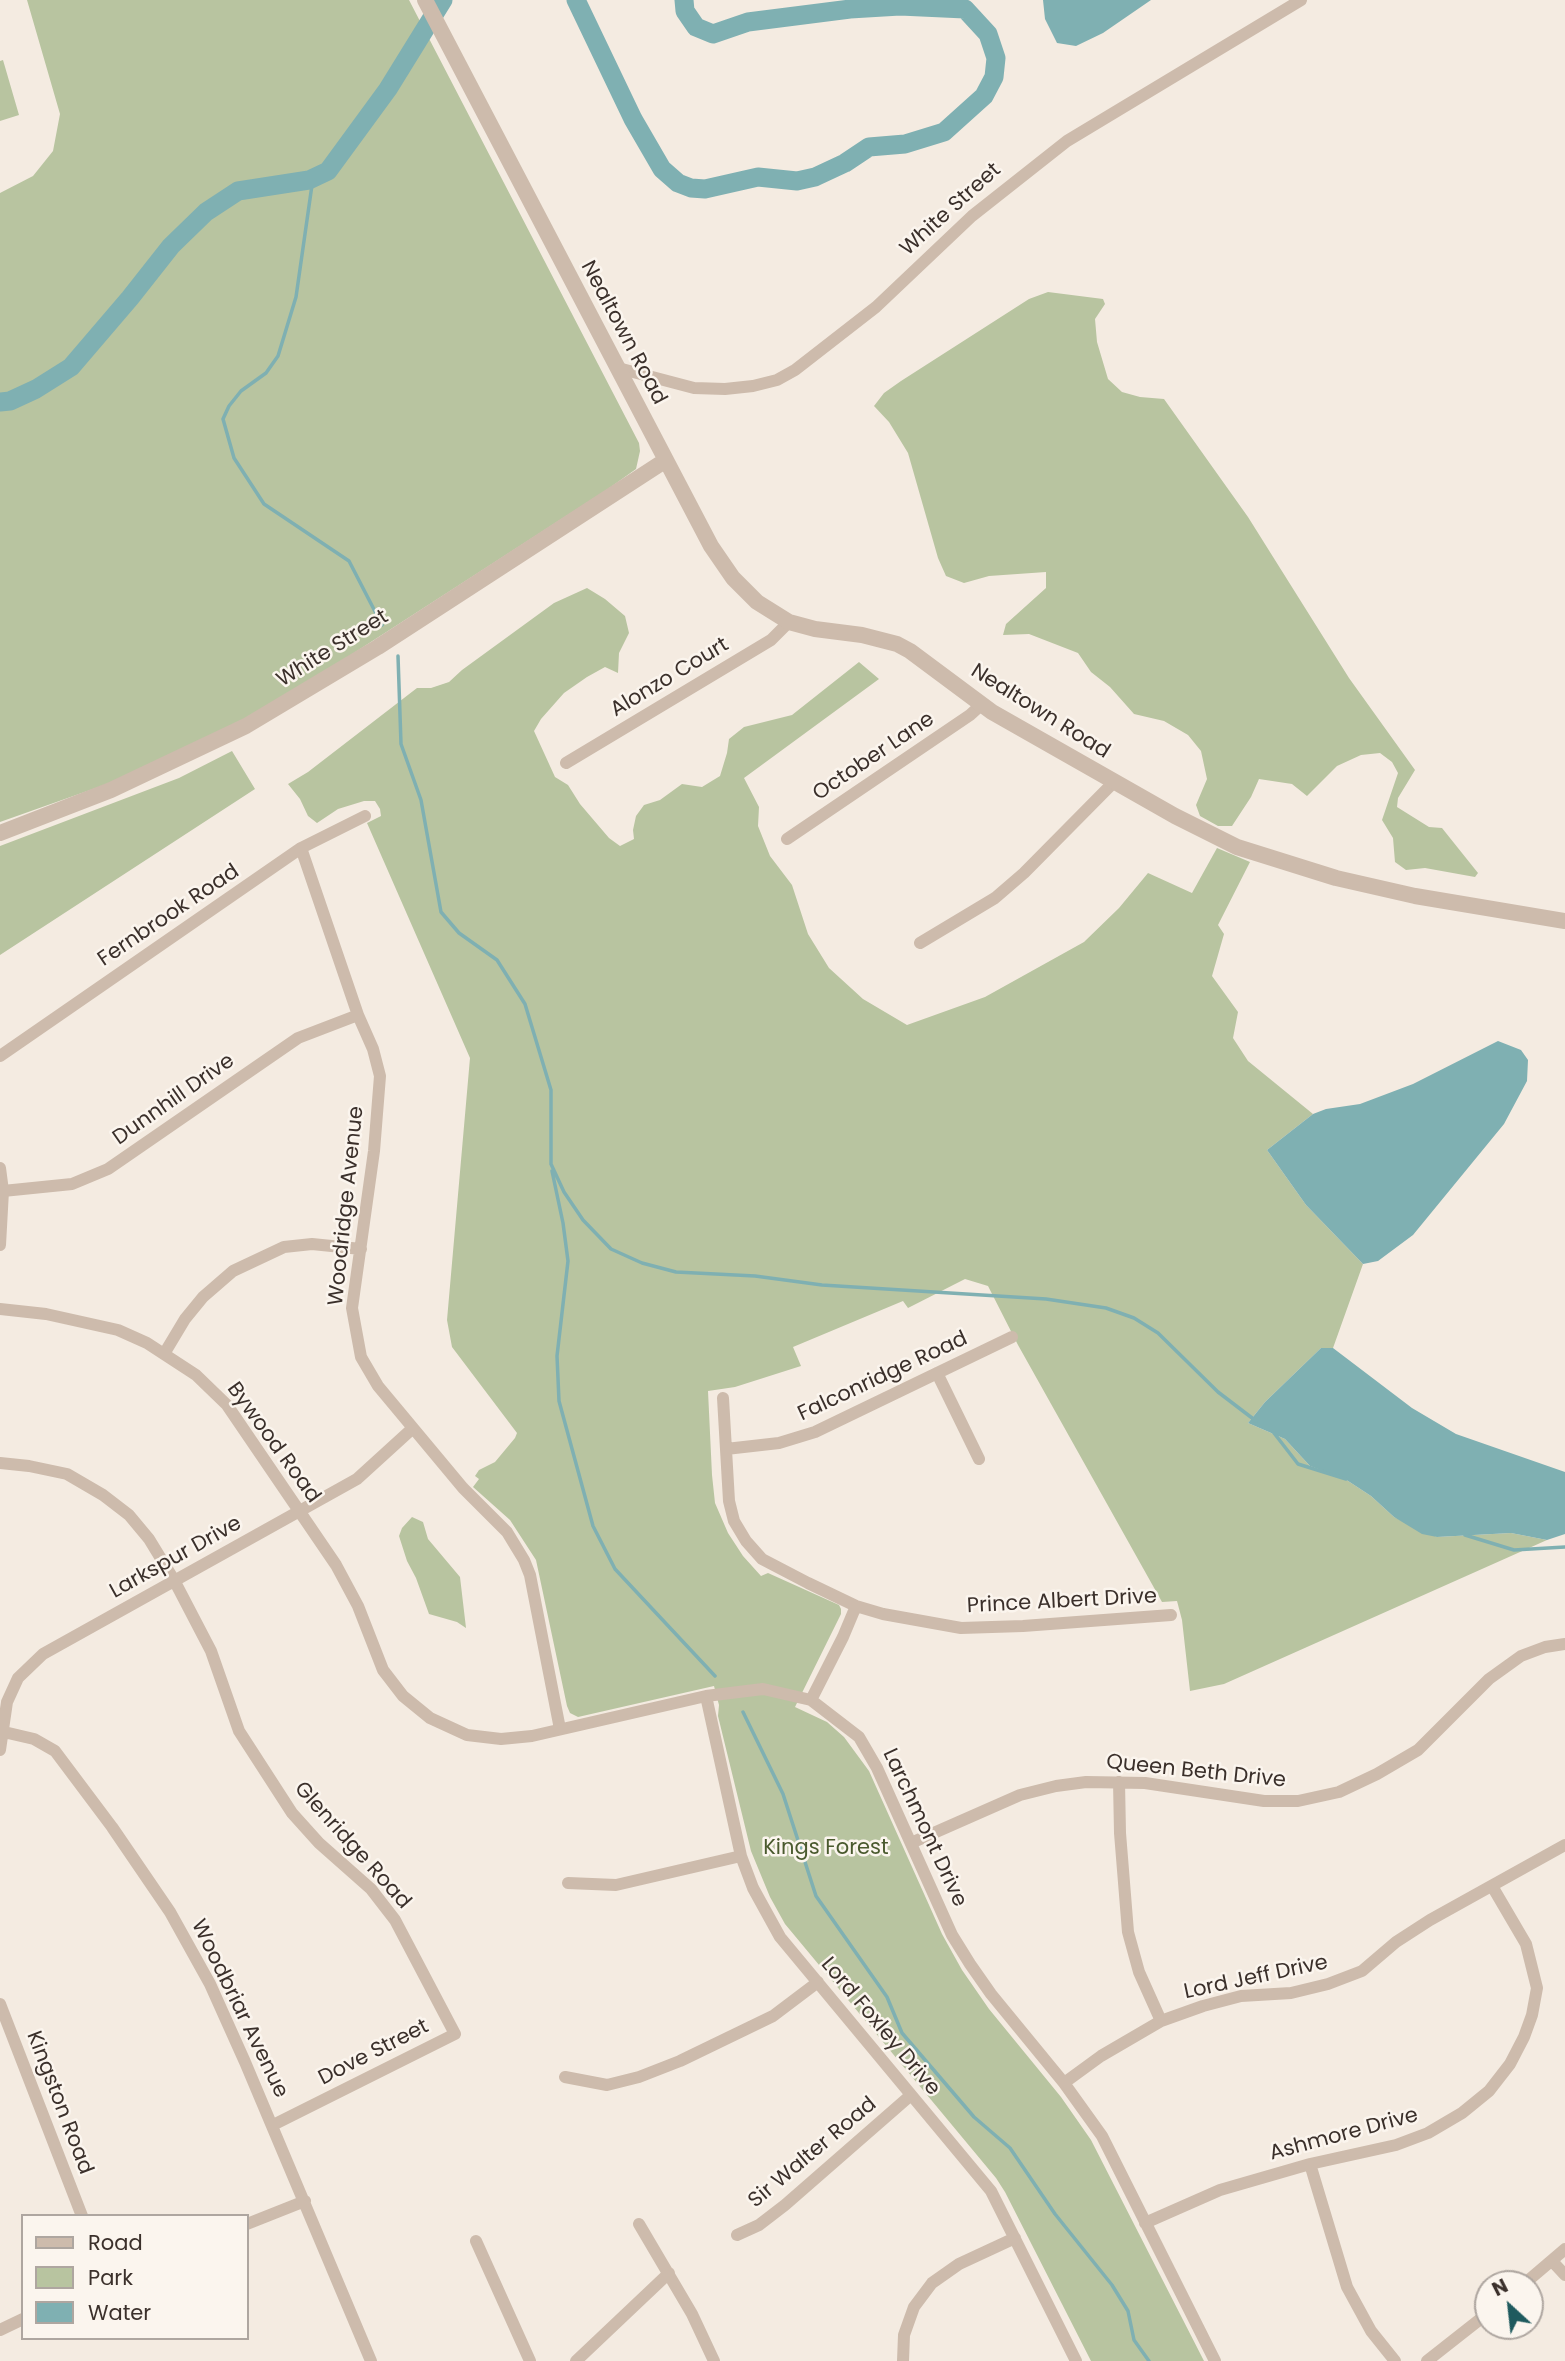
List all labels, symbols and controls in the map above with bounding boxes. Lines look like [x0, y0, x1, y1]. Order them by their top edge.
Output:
street label: White Street [895, 158, 1007, 262]
street label: Nealtown Road [575, 257, 671, 409]
street label: White Street [273, 605, 393, 693]
street label: Alonzo Court [606, 633, 734, 723]
street label: Nealtown Road [966, 659, 1114, 765]
street label: October Lane [809, 707, 939, 807]
street label: Fernbrook Road [94, 859, 244, 973]
street label: Dunnhill Drive [108, 1049, 240, 1151]
street label: Woodridge Avenue [324, 1105, 370, 1307]
street label: Falconridge Road [794, 1327, 972, 1427]
street label: Bywood Road [221, 1378, 325, 1508]
street label: Larkspur Drive [106, 1511, 246, 1605]
street label: Prince Albert Drive [966, 1584, 1158, 1620]
street label: Larchmont Drive [876, 1745, 972, 1911]
street label: Queen Beth Drive [1105, 1750, 1287, 1794]
street label: Glenridge Road [288, 1777, 416, 1915]
park label: Kings Forest [763, 1836, 889, 1862]
street label: Woodbriar Avenue [185, 1916, 293, 2102]
street label: Lord Jeff Drive [1182, 1950, 1330, 2006]
street label: Lord Foxley Drive [815, 1953, 945, 2101]
street label: Dove Street [315, 2014, 433, 2092]
street label: Kingston Road [20, 2028, 98, 2178]
street label: Sir Walter Road [744, 2092, 882, 2214]
street label: Ashmore Drive [1267, 2103, 1421, 2167]
legend [21, 2214, 248, 2340]
text: Road [88, 2228, 143, 2257]
text: Park [88, 2263, 133, 2292]
north arrow [1474, 2270, 1544, 2340]
text: N [1488, 2272, 1513, 2303]
text: Water [88, 2298, 151, 2327]

